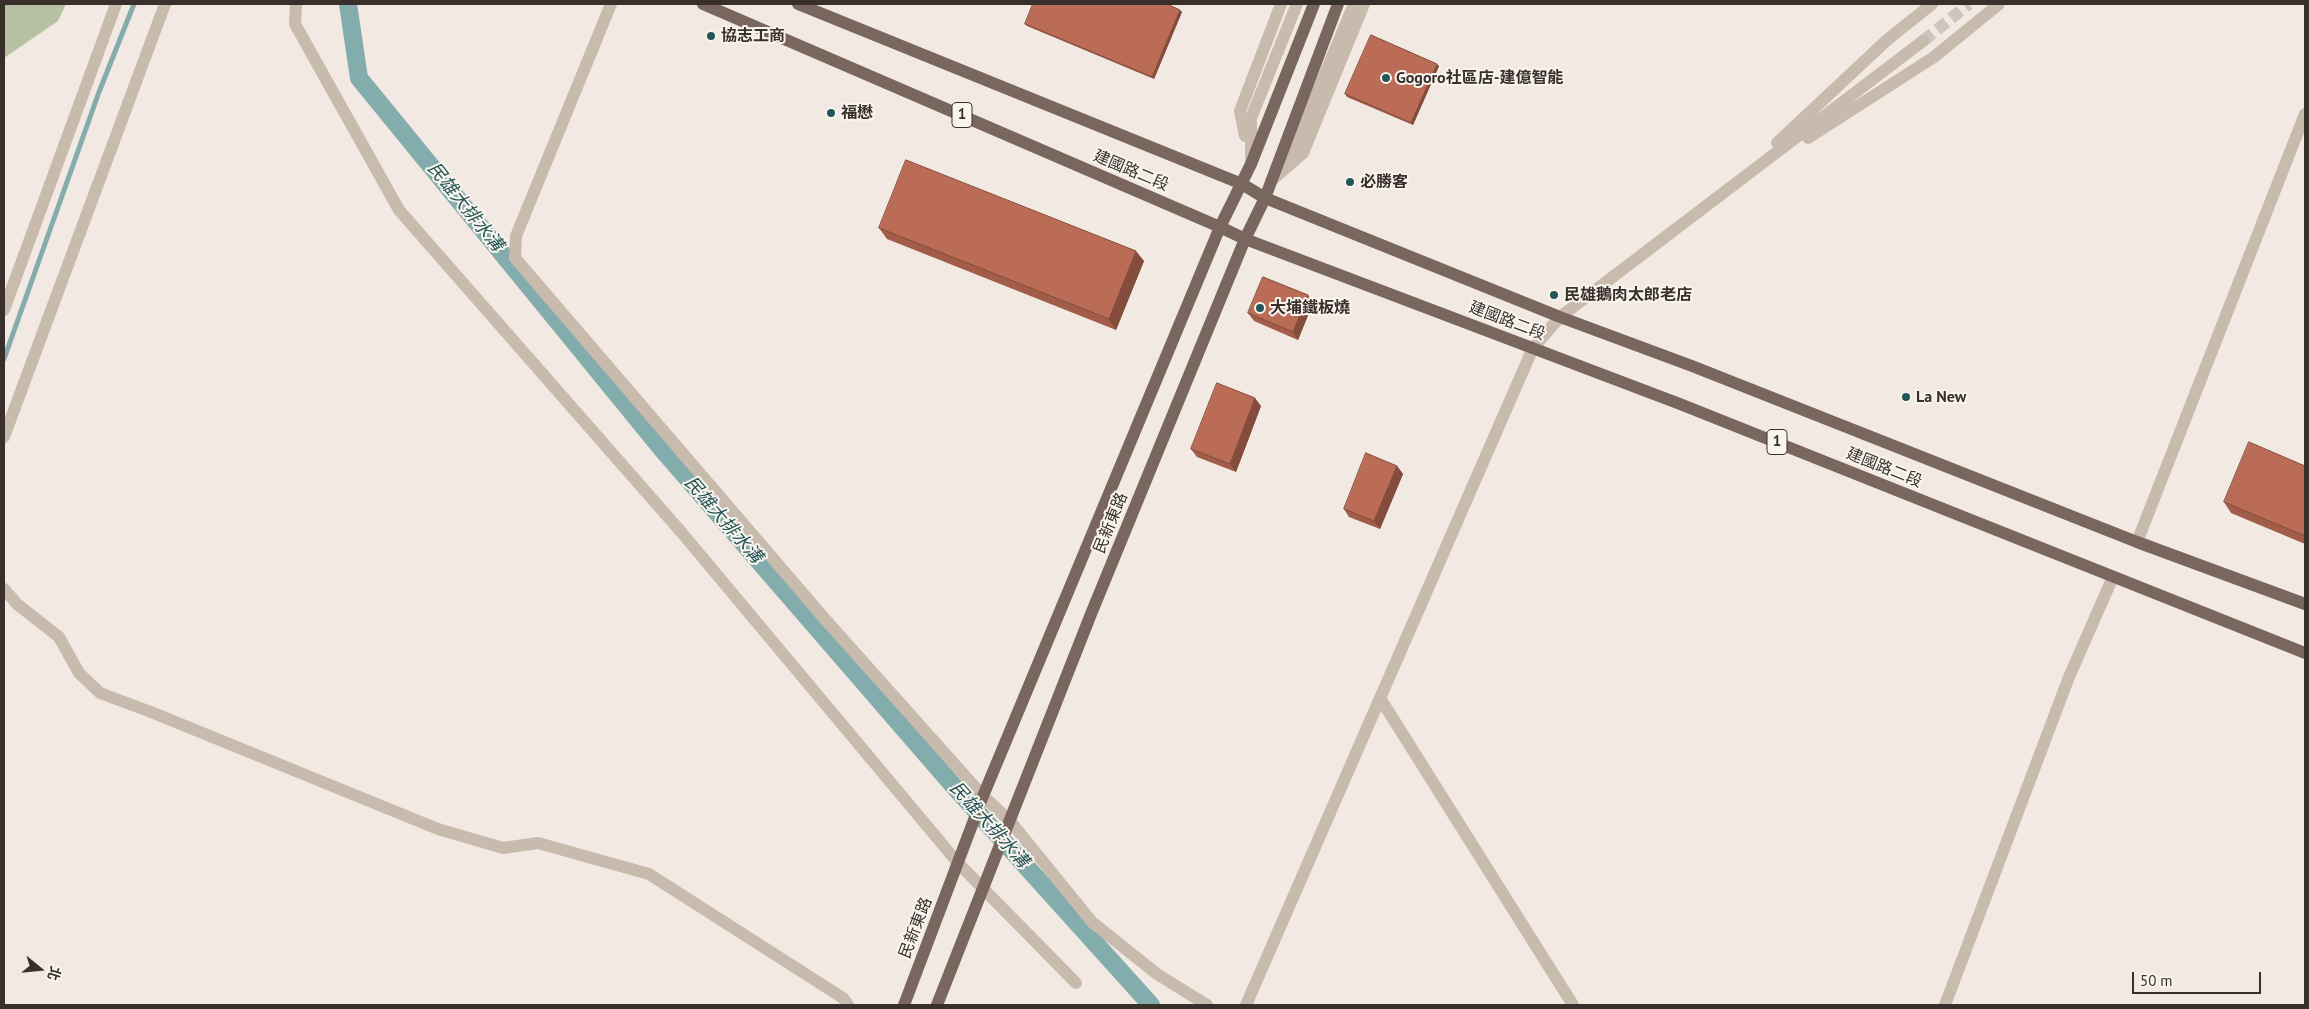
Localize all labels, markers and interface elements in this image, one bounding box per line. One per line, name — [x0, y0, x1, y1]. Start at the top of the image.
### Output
place label: 協志工商 — [721, 26, 785, 46]
marker: 協志工商 — [705, 30, 717, 42]
place label: Gogoro社區店-建億智能 — [1396, 68, 1563, 88]
marker: Gogoro社區店-建億智能 — [1380, 72, 1392, 84]
road number: 1 — [952, 102, 972, 128]
place label: 福懋 — [841, 103, 873, 123]
marker: 福懋 — [825, 107, 837, 119]
street label: 建國路二段 — [1090, 147, 1172, 195]
water label: 民雄大排水溝 — [423, 158, 507, 256]
place label: 必勝客 — [1360, 172, 1408, 192]
marker: 必勝客 — [1344, 176, 1356, 188]
place label: 民雄鵝肉太郎老店 — [1564, 285, 1692, 305]
marker: 民雄鵝肉太郎老店 — [1548, 289, 1560, 301]
place label: 大埔鐵板燒 — [1270, 298, 1350, 318]
street label: 建國路二段 — [1466, 298, 1548, 344]
marker: 大埔鐵板燒 — [1254, 302, 1266, 314]
place label: La New — [1916, 387, 1966, 407]
marker: La New — [1900, 391, 1912, 403]
road number: 1 — [1767, 430, 1787, 454]
street label: 建國路二段 — [1843, 444, 1925, 492]
water label: 民雄大排水溝 — [679, 472, 767, 568]
street label: 民新東路 — [1090, 490, 1132, 556]
water label: 民雄大排水溝 — [945, 778, 1033, 872]
street label: 民新東路 — [896, 895, 936, 961]
north arrow — [15, 944, 65, 994]
scale bar — [2134, 962, 2263, 994]
text: 北 — [44, 964, 65, 983]
text: 50 m — [2140, 971, 2173, 990]

